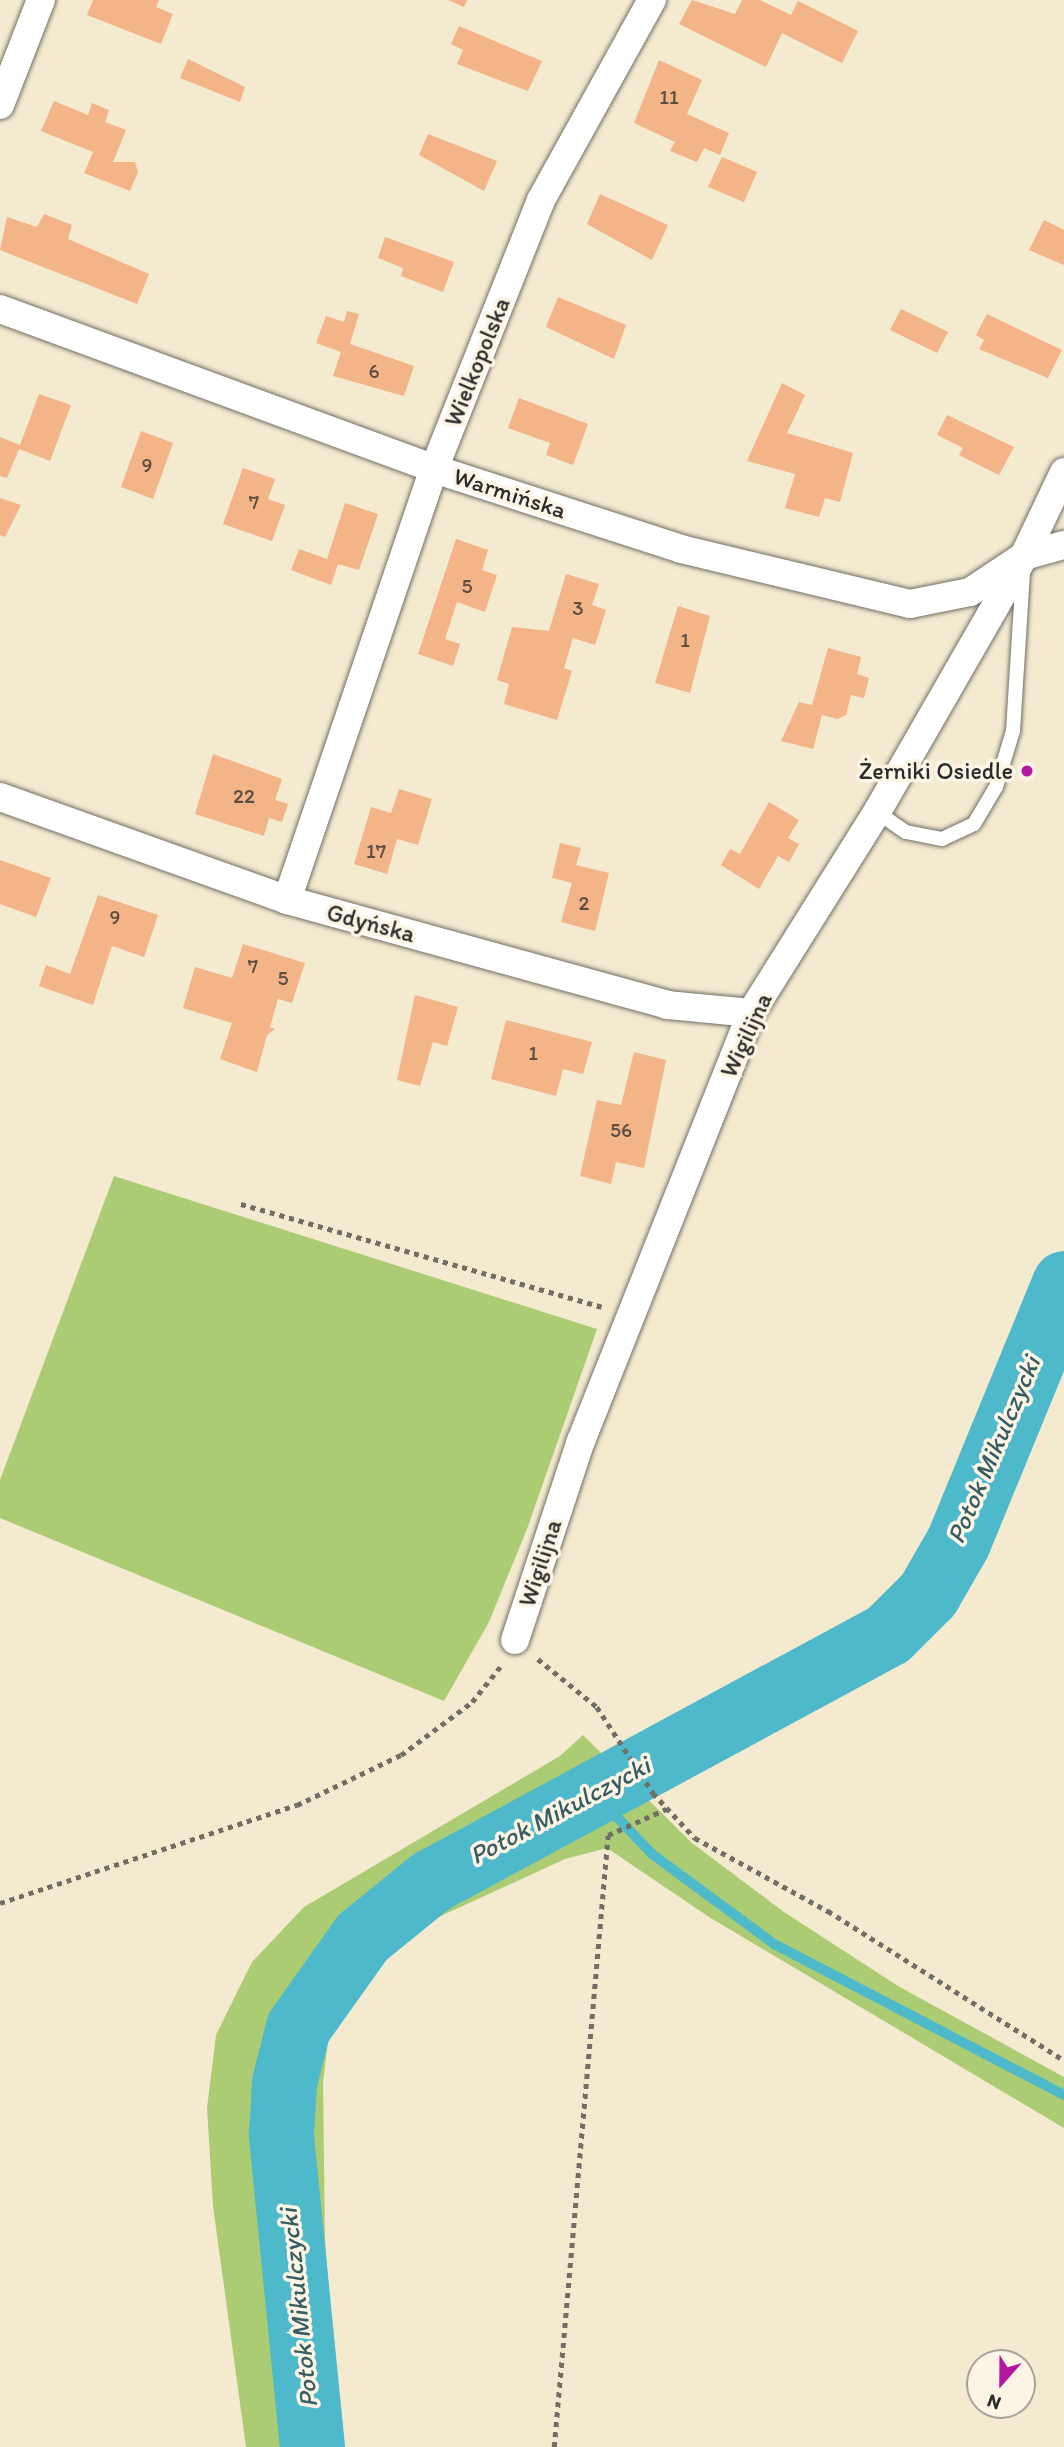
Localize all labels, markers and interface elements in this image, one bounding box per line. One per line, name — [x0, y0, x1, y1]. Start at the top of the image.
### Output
house number: 11 — [659, 84, 679, 110]
street label: Wielkopolska — [438, 294, 516, 430]
house number: 6 — [368, 358, 380, 384]
house number: 9 — [142, 452, 152, 478]
street label: Warmińska — [450, 461, 570, 525]
house number: 7 — [249, 489, 259, 515]
house number: 5 — [461, 573, 473, 599]
house number: 3 — [572, 595, 584, 621]
house number: 1 — [680, 627, 690, 653]
place label: Żerniki Osiedle — [859, 757, 1013, 785]
marker: Żerniki Osiedle — [1019, 763, 1035, 779]
house number: 22 — [233, 783, 255, 809]
house number: 17 — [366, 838, 386, 864]
house number: 2 — [578, 890, 590, 916]
street label: Gdyńska — [324, 897, 418, 949]
house number: 9 — [110, 904, 120, 930]
house number: 7 — [248, 953, 258, 979]
house number: 5 — [277, 965, 289, 991]
street label: Wigilijna — [714, 988, 778, 1082]
house number: 1 — [528, 1040, 538, 1066]
house number: 56 — [610, 1117, 632, 1143]
water label: Potok Mikulczycki — [941, 1352, 1047, 1548]
street label: Wigilijna — [512, 1516, 568, 1610]
water label: Potok Mikulczycki — [464, 1750, 656, 1872]
water label: Potok Mikulczycki — [273, 2207, 325, 2409]
north arrow — [966, 2349, 1036, 2419]
text: N — [984, 2389, 1004, 2415]

